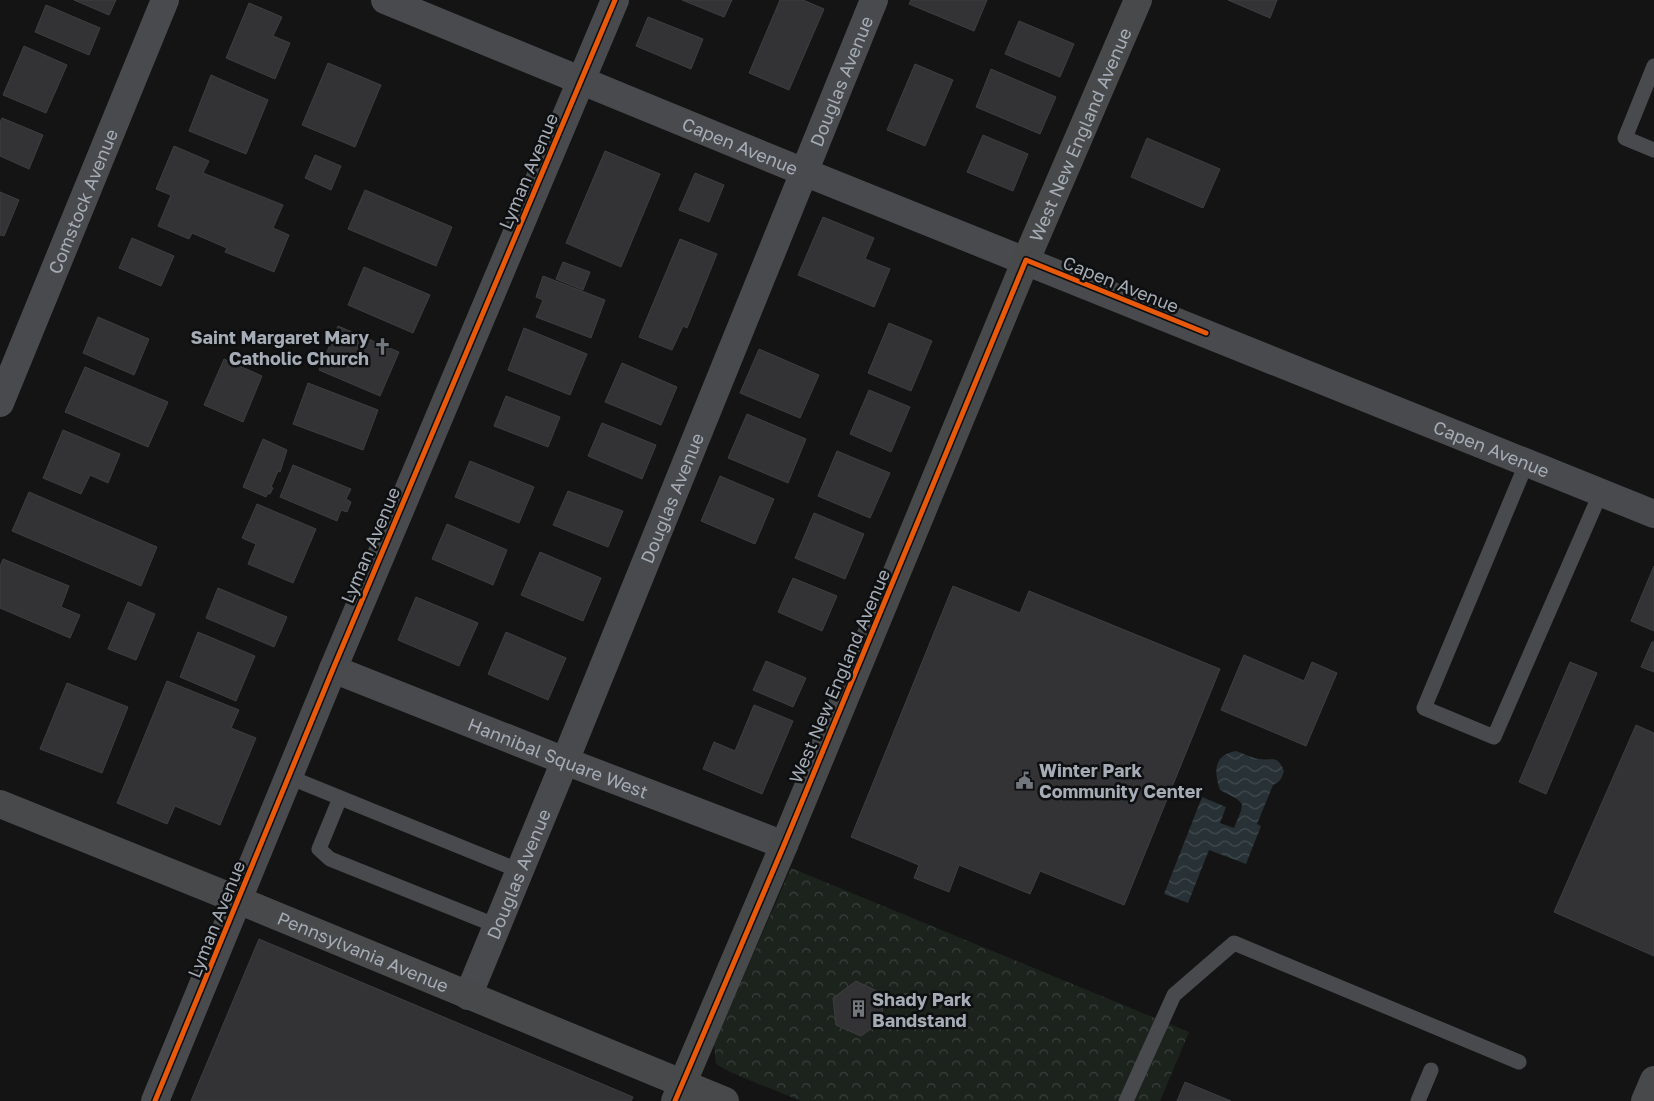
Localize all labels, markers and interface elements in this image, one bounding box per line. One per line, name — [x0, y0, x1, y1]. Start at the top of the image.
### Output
street label: Douglas Avenue — [805, 13, 877, 150]
street label: West New England Avenue — [1024, 24, 1136, 245]
street label: Lyman Avenue — [494, 110, 562, 232]
street label: Capen Avenue — [679, 112, 801, 179]
street label: Comstock Avenue — [43, 126, 122, 277]
street label: Capen Avenue — [1060, 251, 1182, 317]
place label: Saint Margaret Mary Catholic Church — [191, 326, 369, 369]
church icon: Saint Margaret Mary Catholic Church — [373, 337, 393, 357]
street label: Capen Avenue — [1430, 415, 1553, 482]
street label: Douglas Avenue — [635, 430, 708, 567]
street label: Lyman Avenue — [336, 484, 404, 606]
street label: West New England Avenue — [784, 566, 894, 786]
street label: Hannibal Square West — [465, 713, 651, 803]
place label: Winter Park Community Center — [1039, 759, 1202, 802]
public building icon: Winter Park Community Center — [1015, 770, 1035, 790]
street label: Douglas Avenue — [482, 806, 555, 942]
street label: Lyman Avenue — [183, 857, 249, 981]
street label: Pennsylvania Avenue — [274, 907, 452, 997]
place label: Shady Park Bandstand — [872, 988, 972, 1031]
building icon: Shady Park Bandstand — [848, 999, 868, 1019]

